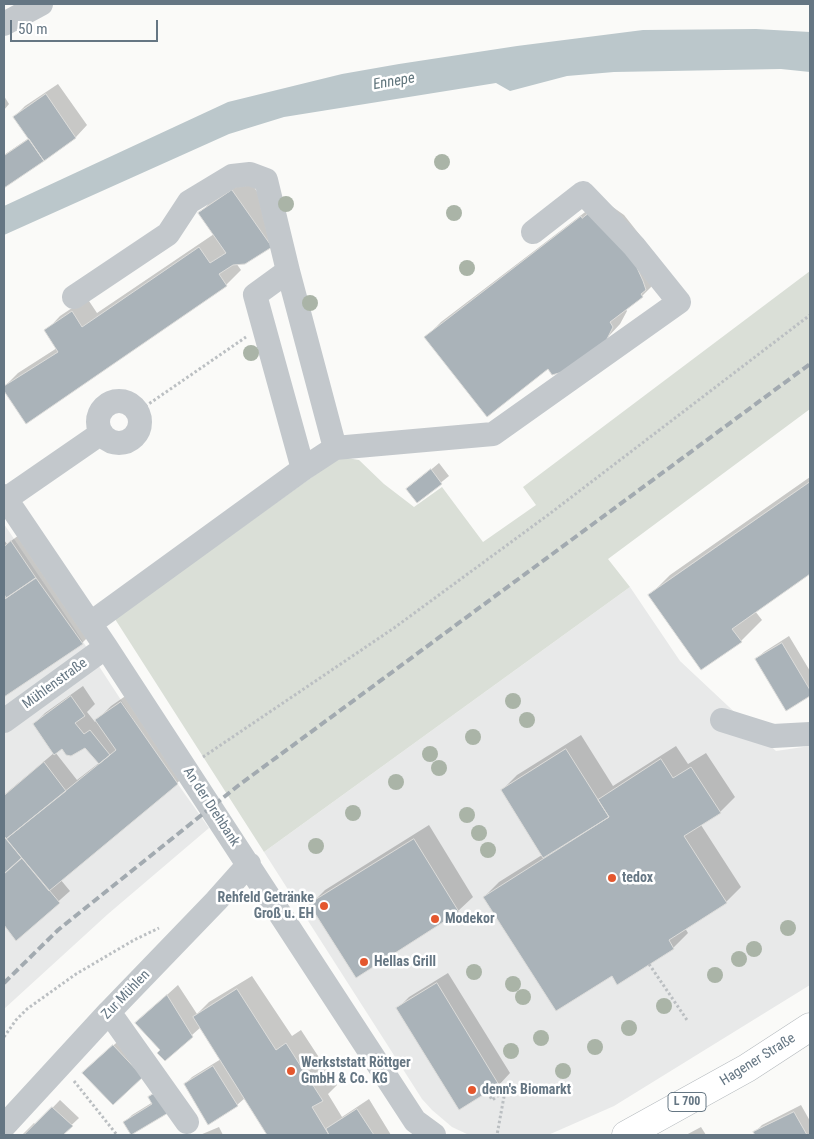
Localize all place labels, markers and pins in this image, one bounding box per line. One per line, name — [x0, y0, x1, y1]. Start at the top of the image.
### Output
place label: tedox — [622, 870, 653, 886]
marker: tedox — [606, 872, 618, 884]
place label: Rehfeld Getränke Groß u. EH — [217, 890, 314, 922]
marker: Rehfeld Getränke Groß u. EH — [318, 900, 330, 912]
place label: Modekor — [445, 911, 495, 927]
marker: Modekor — [429, 913, 441, 925]
place label: Hellas Grill — [374, 954, 436, 970]
marker: Hellas Grill — [358, 956, 370, 968]
place label: Werkststatt Röttger GmbH & Co. KG — [301, 1055, 411, 1088]
marker: Werkststatt Röttger GmbH & Co. KG — [285, 1065, 297, 1077]
place label: denn's Biomarkt — [482, 1082, 571, 1098]
marker: denn's Biomarkt — [466, 1084, 478, 1096]

